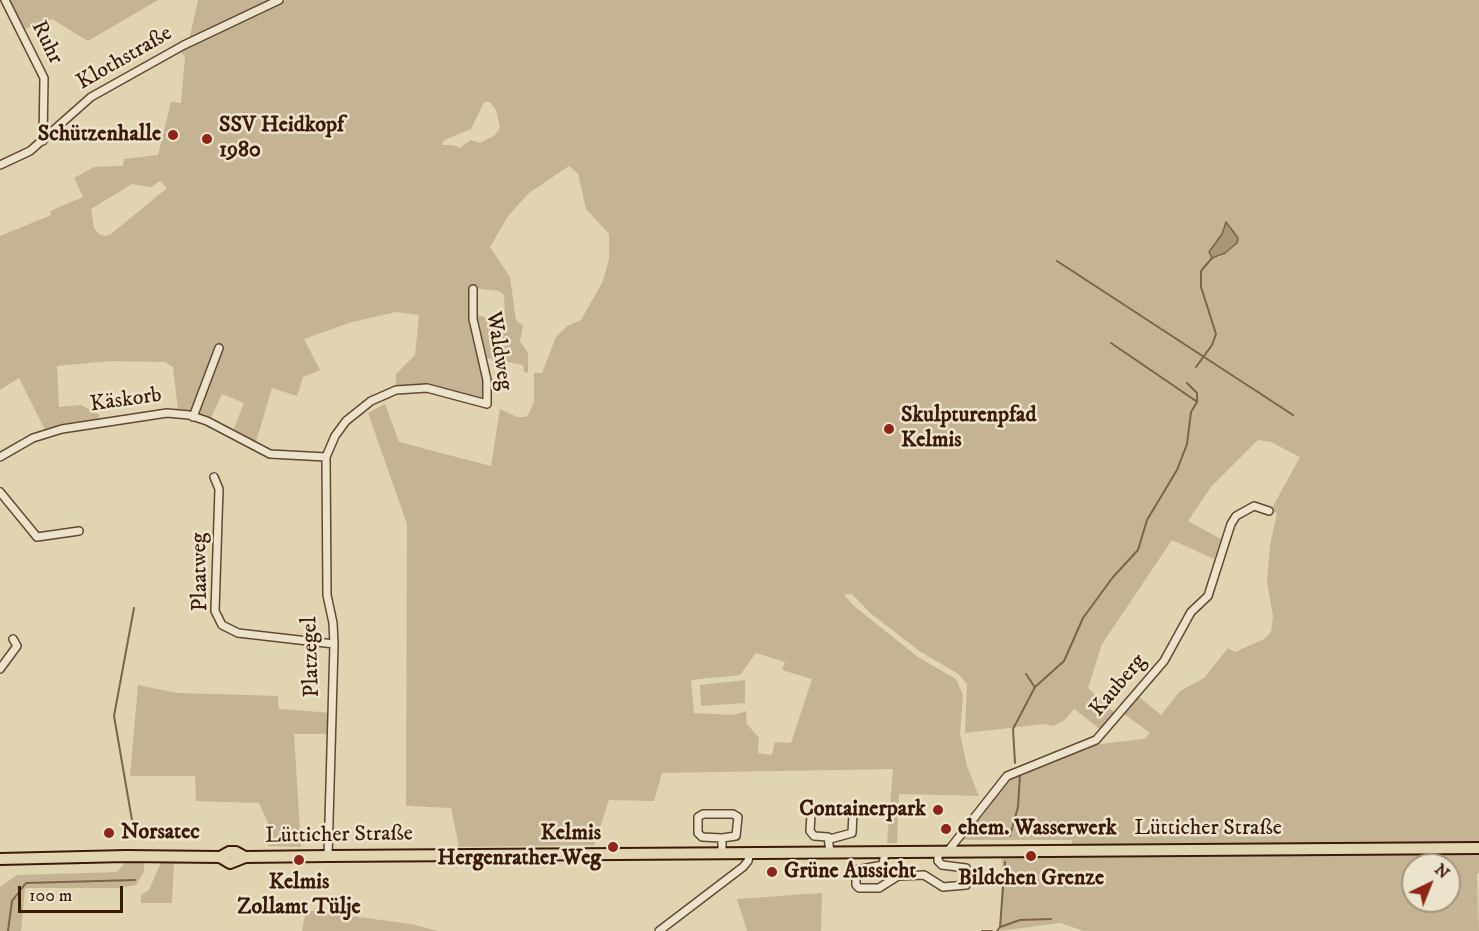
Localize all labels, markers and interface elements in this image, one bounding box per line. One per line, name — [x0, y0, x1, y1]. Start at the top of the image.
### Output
street label: Ruhr — [24, 17, 68, 69]
street label: Klothstraße — [73, 21, 177, 97]
place label: SSV Heidkopf 1980 — [219, 113, 344, 164]
place label: Schützenhalle — [38, 122, 161, 148]
marker: Schützenhalle — [166, 128, 180, 142]
marker: SSV Heidkopf 1980 — [200, 132, 214, 146]
street label: Waldweg — [479, 310, 517, 392]
street label: Käskorb — [89, 383, 163, 419]
place label: Skulpturenpfad Kelmis — [901, 403, 1036, 454]
marker: Skulpturenpfad Kelmis — [882, 422, 896, 436]
street label: Plaatweg — [187, 532, 215, 612]
street label: Platzegel — [297, 616, 327, 698]
street label: Kauberg — [1085, 649, 1153, 723]
place label: Containerpark — [799, 797, 926, 823]
marker: Containerpark — [931, 803, 945, 817]
place label: ehem. Wasserwerk — [958, 816, 1117, 842]
street label: Lütticher Straße — [1134, 816, 1282, 842]
place label: Norsatec — [121, 820, 200, 846]
place label: Kelmis Hergenrather Weg — [437, 821, 601, 872]
street label: Lütticher Straße — [265, 822, 413, 850]
marker: ehem. Wasserwerk — [939, 822, 953, 836]
marker: Norsatec — [102, 826, 116, 840]
marker: Kelmis Hergenrather Weg — [606, 840, 620, 854]
marker: Bildchen Grenze — [1024, 849, 1038, 863]
marker: Kelmis Zollamt Tülje — [292, 853, 306, 867]
north arrow — [1401, 853, 1461, 913]
place label: Grüne Aussicht — [784, 859, 916, 885]
text: N — [1430, 859, 1454, 883]
marker: Grüne Aussicht — [765, 865, 779, 879]
place label: Bildchen Grenze — [958, 866, 1104, 892]
place label: Kelmis Zollamt Tülje — [237, 870, 361, 921]
scale bar — [21, 874, 126, 912]
text: 100 m — [29, 885, 72, 907]

